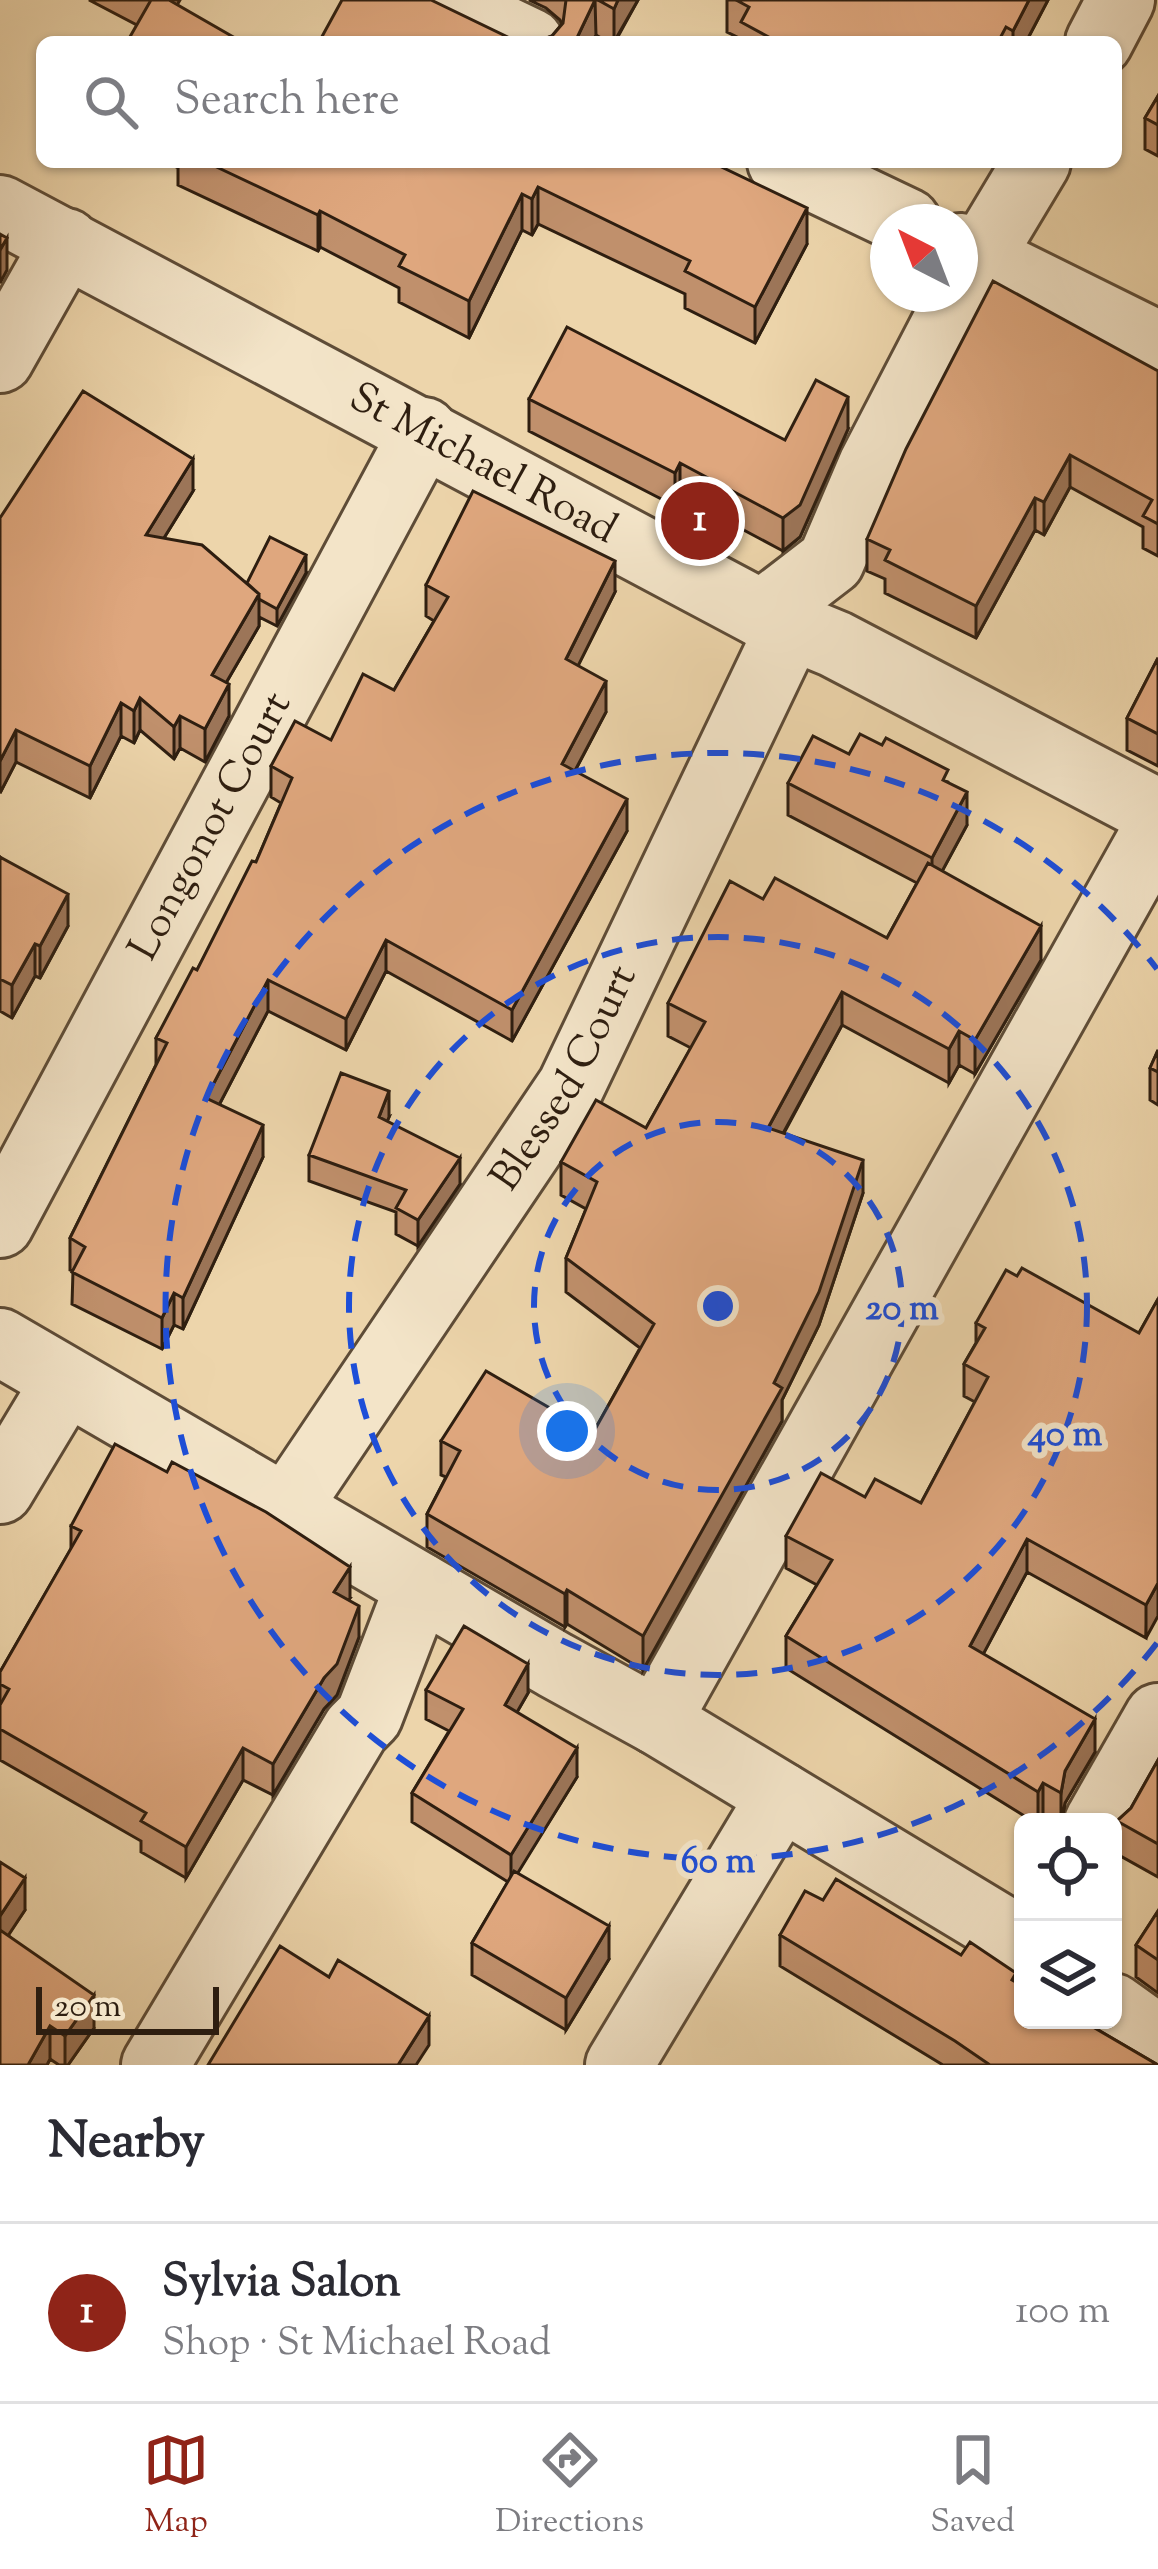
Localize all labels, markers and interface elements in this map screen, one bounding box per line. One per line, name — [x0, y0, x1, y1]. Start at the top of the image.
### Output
search box — [36, 36, 1122, 168]
icon: search — [78, 69, 144, 135]
text: Search here — [174, 70, 400, 135]
north arrow — [870, 204, 978, 312]
street label: St Michael Road — [338, 369, 627, 561]
pin: 1 — [661, 476, 739, 566]
street label: Longonot Court — [116, 682, 309, 972]
street label: Blessed Court — [478, 956, 654, 1205]
text: 20 m — [865, 1284, 939, 1336]
centre of rings — [697, 1285, 739, 1327]
your location — [537, 1401, 597, 1461]
text: 40 m — [1027, 1410, 1102, 1462]
map controls — [1014, 1813, 1122, 2029]
button: locate — [1014, 1813, 1122, 1921]
text: 60 m — [681, 1837, 755, 1889]
button: layers — [1014, 1921, 1122, 2029]
scale bar — [36, 1981, 219, 2034]
text: 20 m — [54, 1984, 121, 2032]
text: Nearby — [48, 2107, 205, 2180]
text: Sylvia Salon — [162, 2252, 401, 2317]
text: 1 — [80, 2285, 94, 2341]
text: 100 m — [1015, 2285, 1110, 2341]
text: Shop · St Michael Road — [162, 2317, 551, 2373]
tab: Map — [143, 2427, 209, 2547]
tab: Directions — [495, 2427, 644, 2547]
tab: Saved — [930, 2427, 1015, 2547]

